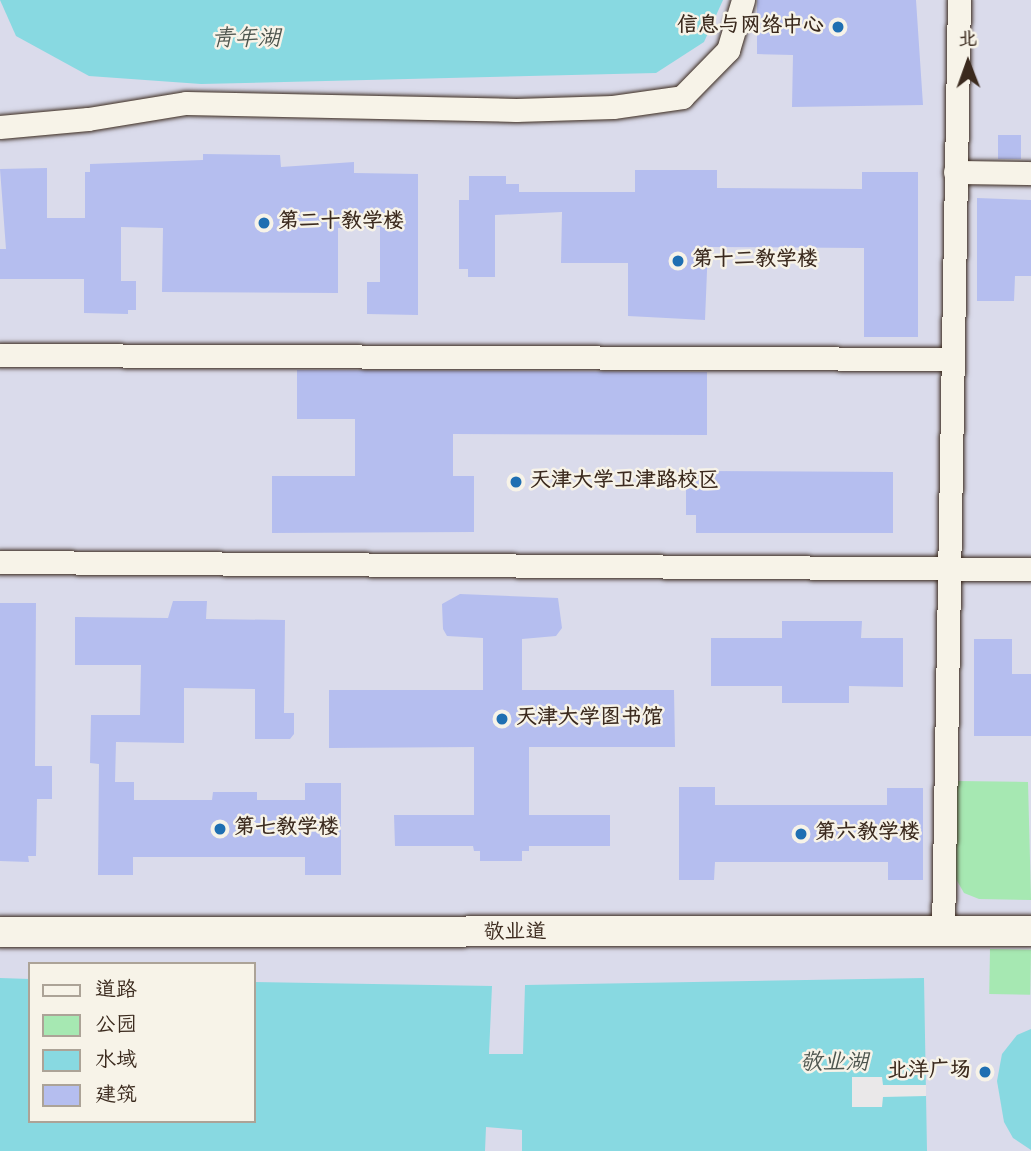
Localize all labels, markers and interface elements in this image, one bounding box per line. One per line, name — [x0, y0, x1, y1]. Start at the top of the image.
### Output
place label: 信息与网络中心 — [677, 14, 824, 40]
marker: 信息与网络中心 — [830, 19, 846, 35]
water label: 青年湖 — [212, 27, 280, 55]
north arrow — [933, 28, 1003, 98]
text: 北 — [958, 28, 977, 55]
place label: 第二十教学楼 — [278, 210, 404, 236]
marker: 第二十教学楼 — [256, 215, 272, 231]
place label: 第十二教学楼 — [692, 248, 818, 274]
marker: 第十二教学楼 — [670, 253, 686, 269]
place label: 天津大学卫津路校区 — [530, 469, 719, 495]
marker: 天津大学卫津路校区 — [508, 474, 524, 490]
place label: 天津大学图书馆 — [516, 706, 663, 732]
marker: 天津大学图书馆 — [494, 711, 510, 727]
place label: 第七教学楼 — [234, 816, 339, 842]
marker: 第七教学楼 — [212, 821, 228, 837]
place label: 第六教学楼 — [815, 821, 920, 847]
marker: 第六教学楼 — [793, 826, 809, 842]
street label: 敬业道 — [484, 921, 546, 947]
legend — [28, 962, 256, 1123]
text: 道路 — [95, 977, 137, 1007]
text: 公园 — [95, 1012, 137, 1042]
text: 水域 — [95, 1047, 137, 1077]
water label: 敬业湖 — [800, 1051, 868, 1079]
place label: 北洋广场 — [887, 1059, 971, 1085]
marker: 北洋广场 — [977, 1064, 993, 1080]
text: 建筑 — [95, 1082, 137, 1112]

